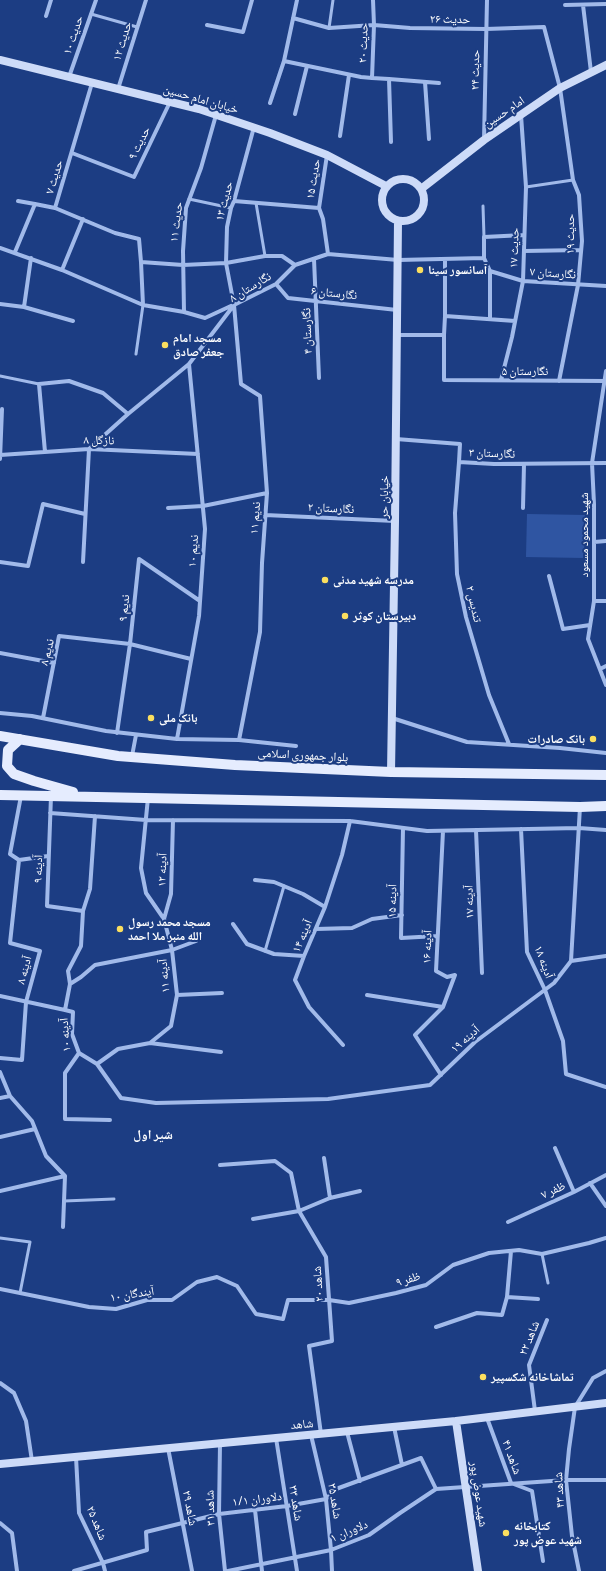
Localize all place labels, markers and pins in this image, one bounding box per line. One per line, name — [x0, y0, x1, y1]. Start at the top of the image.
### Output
place label: آسانسور سینا — [428, 263, 487, 277]
marker: آسانسور سینا — [415, 265, 425, 275]
place label: مسجد امام جعفر صادق — [173, 331, 224, 359]
marker: مسجد امام جعفر صادق — [160, 340, 170, 350]
place label: مدرسه شهید مدنی — [333, 573, 414, 587]
marker: مدرسه شهید مدنی — [320, 575, 330, 585]
place label: دبیرستان کوثر — [353, 609, 416, 623]
marker: دبیرستان کوثر — [340, 611, 350, 621]
place label: بانک ملی — [159, 711, 197, 725]
marker: بانک ملی — [146, 713, 156, 723]
place label: بانک صادرات — [528, 732, 585, 746]
marker: بانک صادرات — [588, 734, 598, 744]
place label: مسجد محمد رسول الله منبر ملا احمد — [128, 915, 211, 943]
marker: مسجد محمد رسول الله منبر ملا احمد — [115, 924, 125, 934]
place label: تماشاخانه شکسپیر — [491, 1370, 574, 1384]
marker: تماشاخانه شکسپیر — [478, 1372, 488, 1382]
place label: کتابخانه شهید عوض پور — [514, 1519, 582, 1547]
marker: کتابخانه شهید عوض پور — [501, 1528, 511, 1538]

